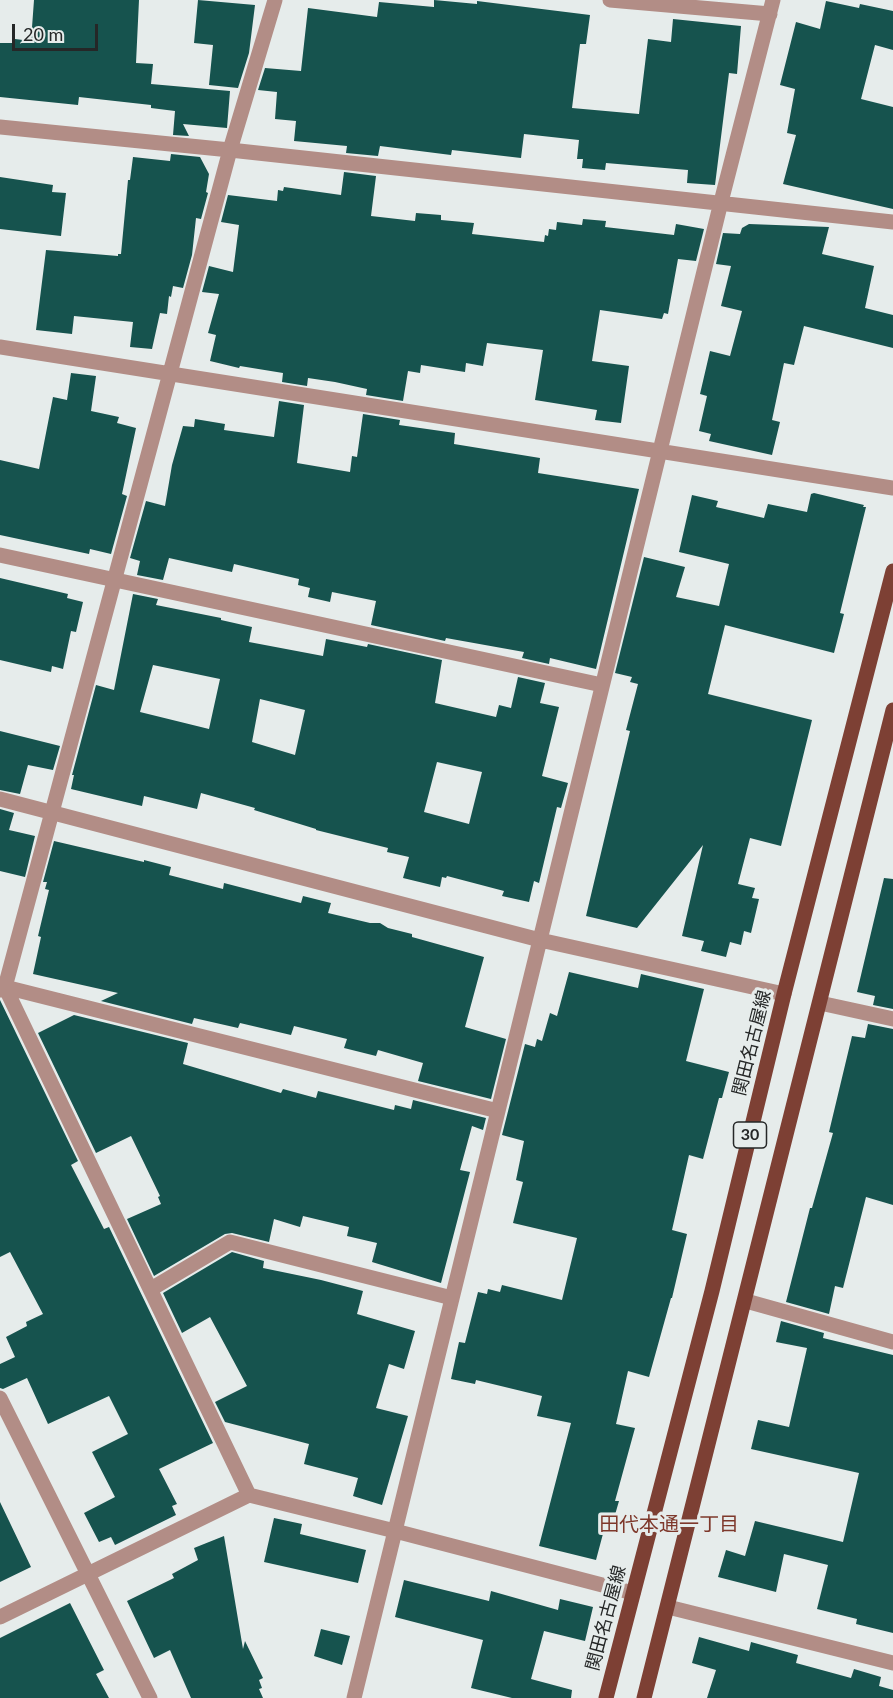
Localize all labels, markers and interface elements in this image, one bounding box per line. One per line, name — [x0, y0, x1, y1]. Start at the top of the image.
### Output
scale bar — [15, 12, 100, 50]
text: 20 m — [23, 23, 63, 45]
street label: 関田名古屋線 — [728, 988, 776, 1098]
road number: 30 — [734, 1122, 766, 1148]
district label: 田代本通一丁目 — [599, 1513, 739, 1537]
street label: 関田名古屋線 — [582, 1563, 630, 1673]

